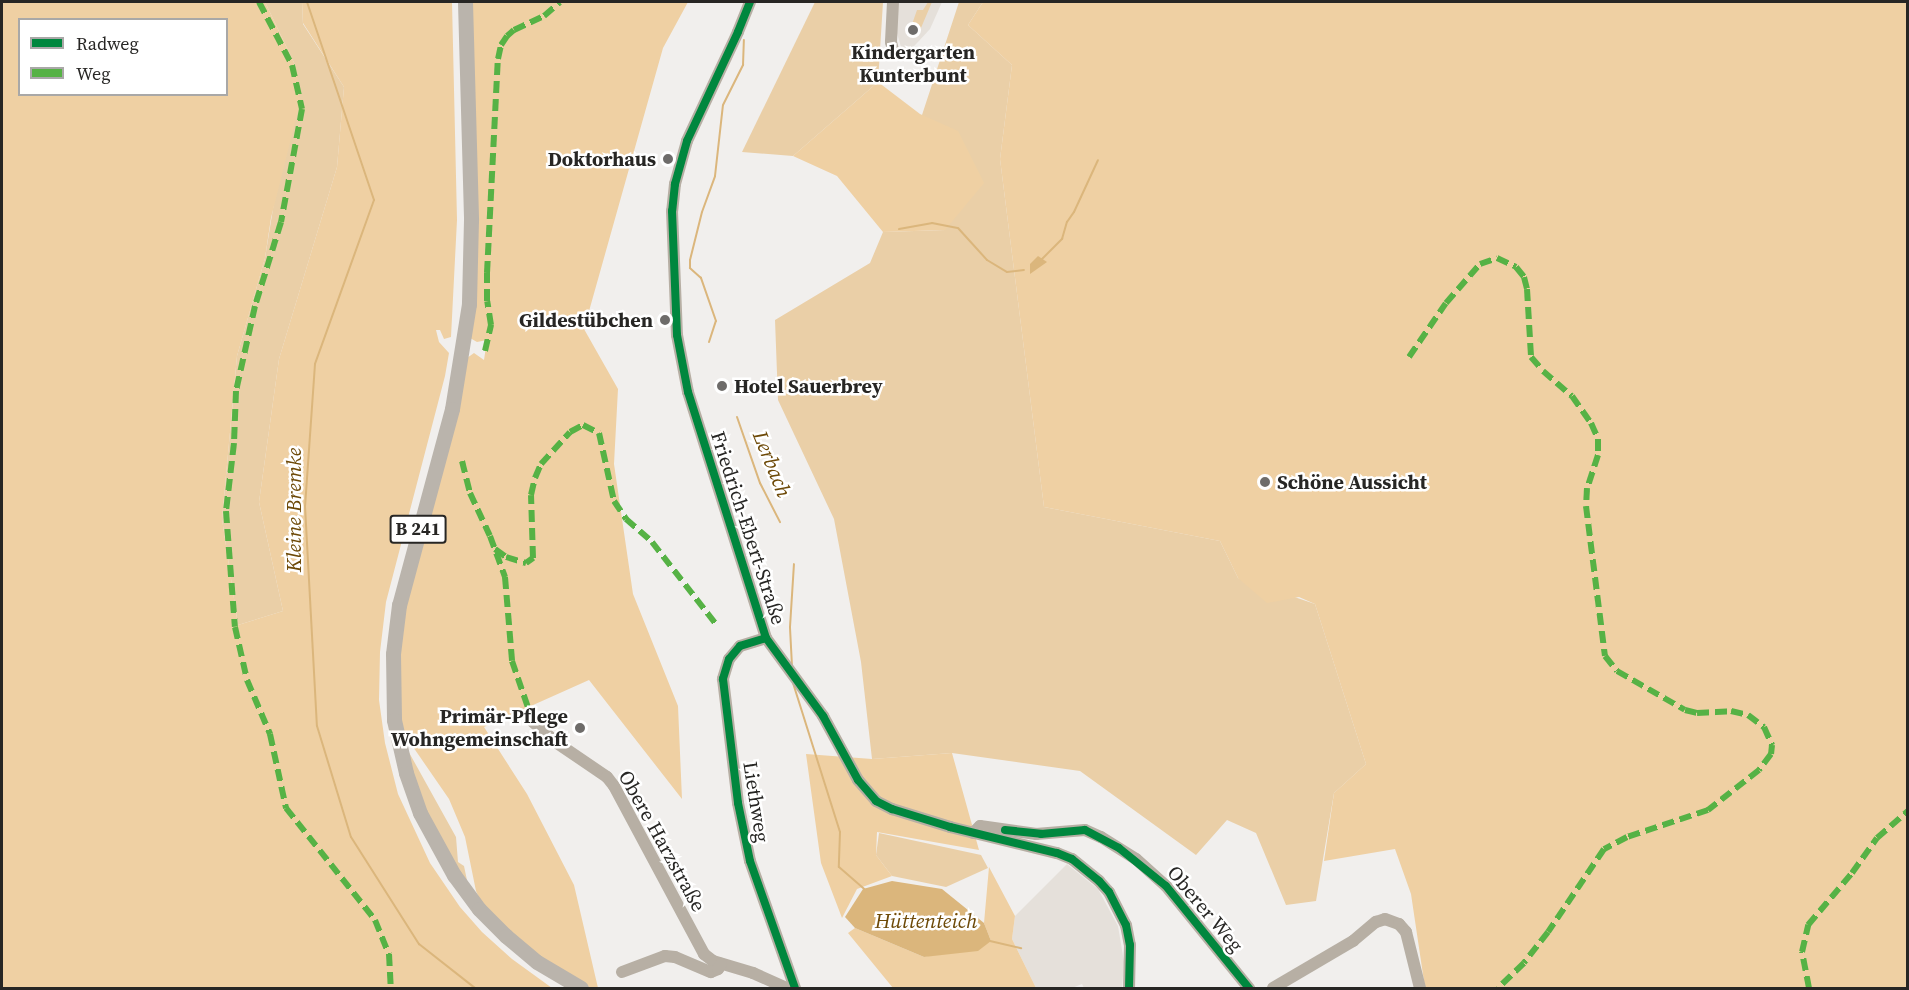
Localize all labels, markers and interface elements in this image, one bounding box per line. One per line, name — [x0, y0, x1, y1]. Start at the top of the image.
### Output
legend — [18, 18, 228, 96]
marker: Kindergarten Kunterbunt — [906, 23, 920, 37]
text: Radweg — [76, 31, 139, 56]
place label: Kindergarten Kunterbunt — [851, 40, 975, 87]
text: Weg — [76, 61, 111, 86]
place label: Doktorhaus — [548, 147, 656, 171]
marker: Doktorhaus — [661, 152, 675, 166]
place label: Gildestübchen — [519, 308, 653, 332]
marker: Gildestübchen — [658, 313, 672, 327]
place label: Hotel Sauerbrey — [734, 374, 883, 398]
marker: Hotel Sauerbrey — [715, 379, 729, 393]
water label: Lerbach — [747, 427, 797, 501]
street label: Friedrich-Ebert-Straße — [705, 428, 791, 628]
water label: Kleine Bremke — [281, 448, 307, 572]
place label: Schöne Aussicht — [1277, 470, 1427, 494]
marker: Schöne Aussicht — [1258, 475, 1272, 489]
road number: B 241 — [390, 514, 446, 544]
place label: Primär-Pflege Wohngemeinschaft — [391, 704, 568, 751]
marker: Primär-Pflege Wohngemeinschaft — [573, 721, 587, 735]
street label: Liethweg — [738, 760, 774, 844]
street label: Obere Harzstraße — [613, 766, 711, 916]
street label: Oberer Weg — [1162, 861, 1248, 957]
water label: Hüttenteich — [875, 908, 977, 934]

